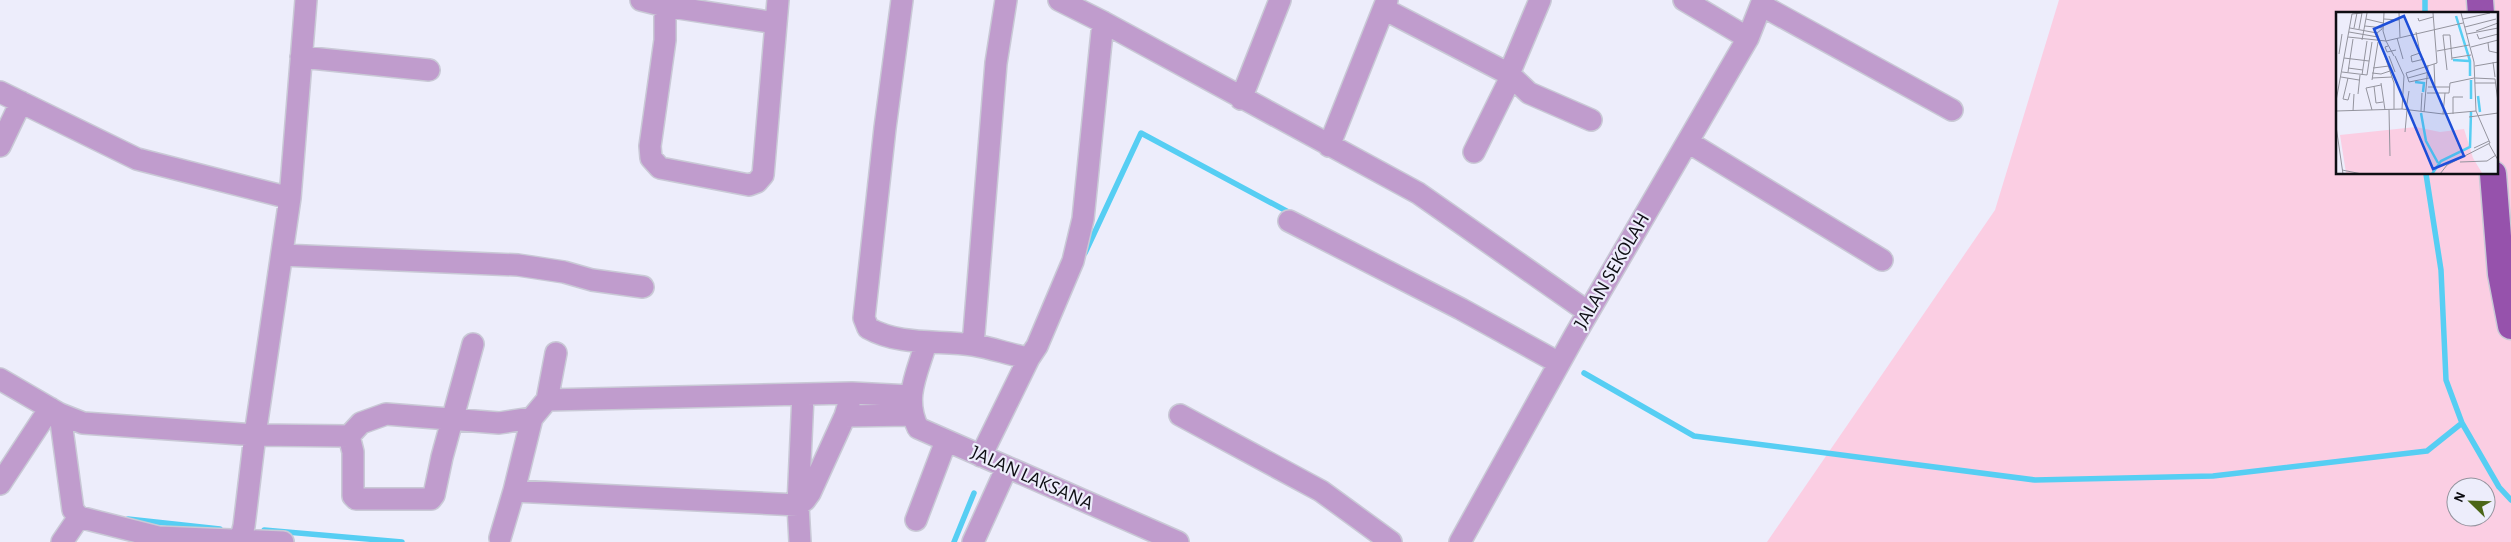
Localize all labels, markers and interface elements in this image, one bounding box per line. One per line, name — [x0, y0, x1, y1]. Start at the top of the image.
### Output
inset map — [2336, 12, 2498, 175]
street label: JALAN SEKOLAH — [1571, 210, 1653, 332]
street label: JALAN LAKSANA — [968, 442, 1097, 514]
north arrow — [2446, 477, 2496, 527]
text: N — [2452, 490, 2468, 505]

